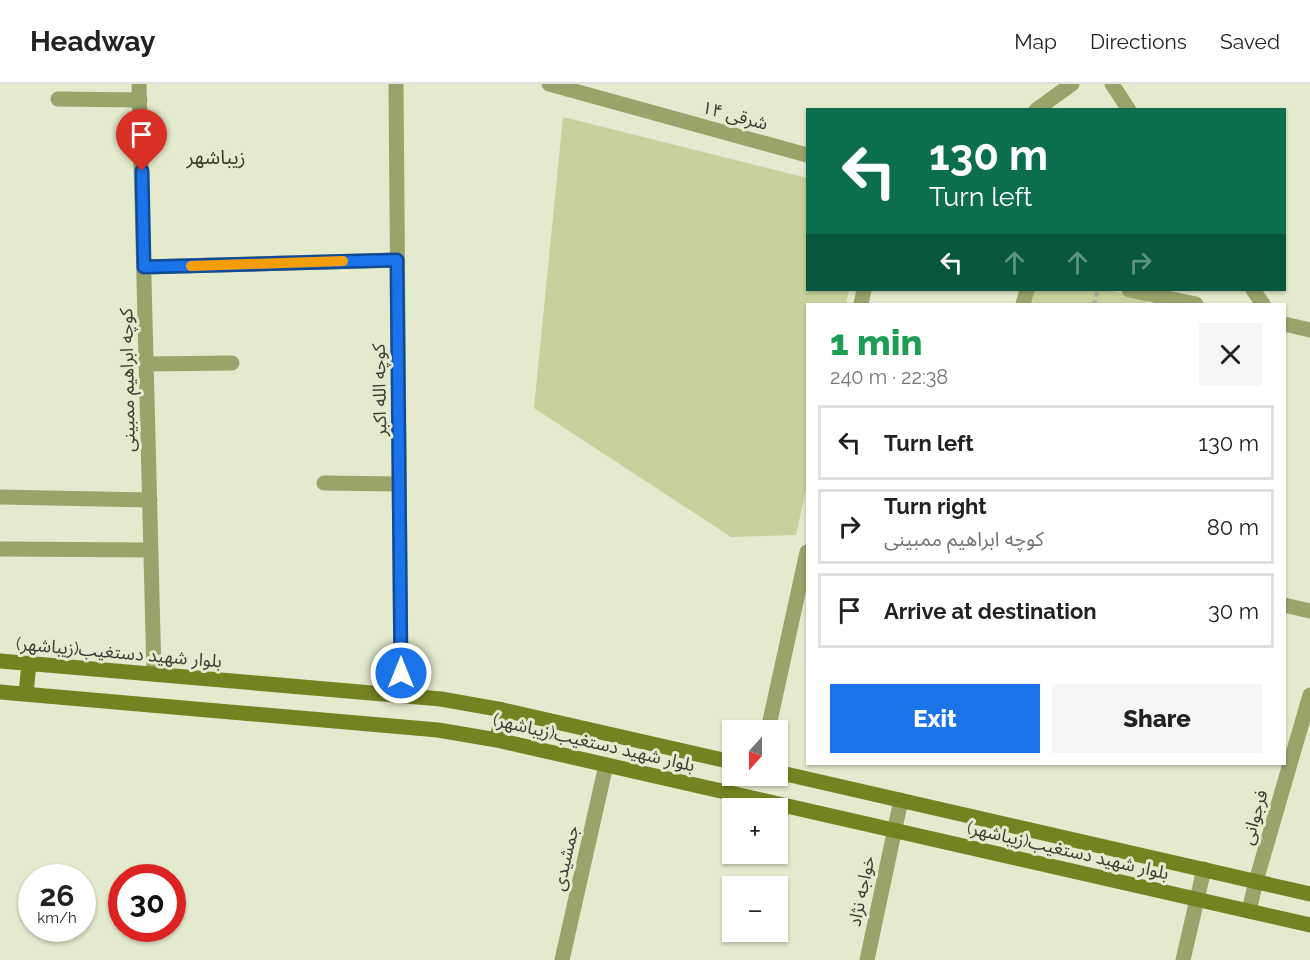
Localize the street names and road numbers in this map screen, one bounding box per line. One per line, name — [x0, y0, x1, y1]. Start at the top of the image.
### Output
street label: ۱۴ شرقی — [700, 96, 770, 135]
street label: کوچه ابراهیم ممبینی — [115, 307, 142, 452]
street label: کوچه الله اکبر — [368, 343, 391, 437]
street label: بلوار شهید دستغیب(زیباشهر) — [15, 633, 223, 672]
street label: بلوار شهید دستغیب(زیباشهر) — [491, 709, 697, 776]
street label: فرجوانی — [1236, 787, 1273, 847]
street label: بلوار شهید دستغیب(زیباشهر) — [965, 817, 1171, 884]
street label: جمشیدی — [547, 823, 584, 893]
street label: خواجه نژاد — [843, 854, 880, 928]

